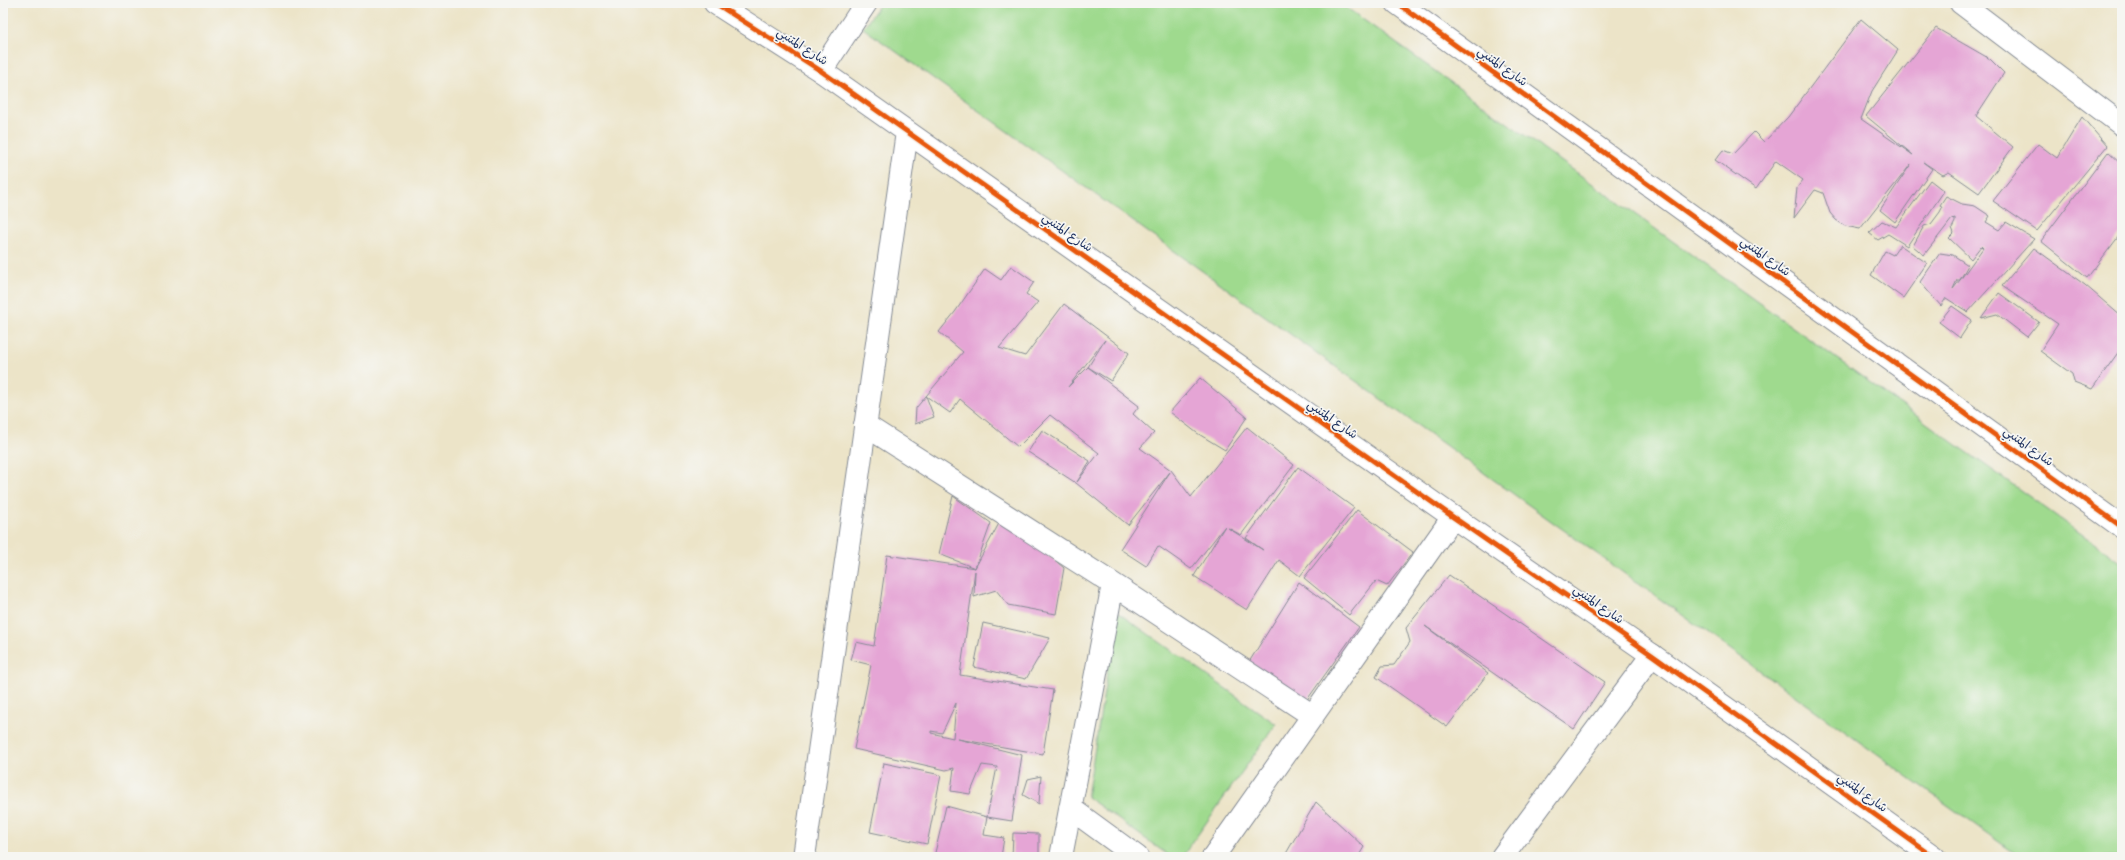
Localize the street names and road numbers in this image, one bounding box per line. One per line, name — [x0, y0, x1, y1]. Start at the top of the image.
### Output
street label: شارع المتنبي — [772, 25, 831, 71]
street label: شارع المتنبي — [1473, 44, 1530, 92]
street label: شارع المتنبي — [1038, 210, 1095, 258]
street label: شارع المتنبي — [1736, 234, 1793, 282]
street label: شارع المتنبي — [1303, 397, 1360, 445]
street label: شارع المتنبي — [1999, 424, 2056, 472]
street label: شارع المتنبي — [1569, 582, 1626, 630]
street label: شارع المتنبي — [1833, 770, 1890, 818]

